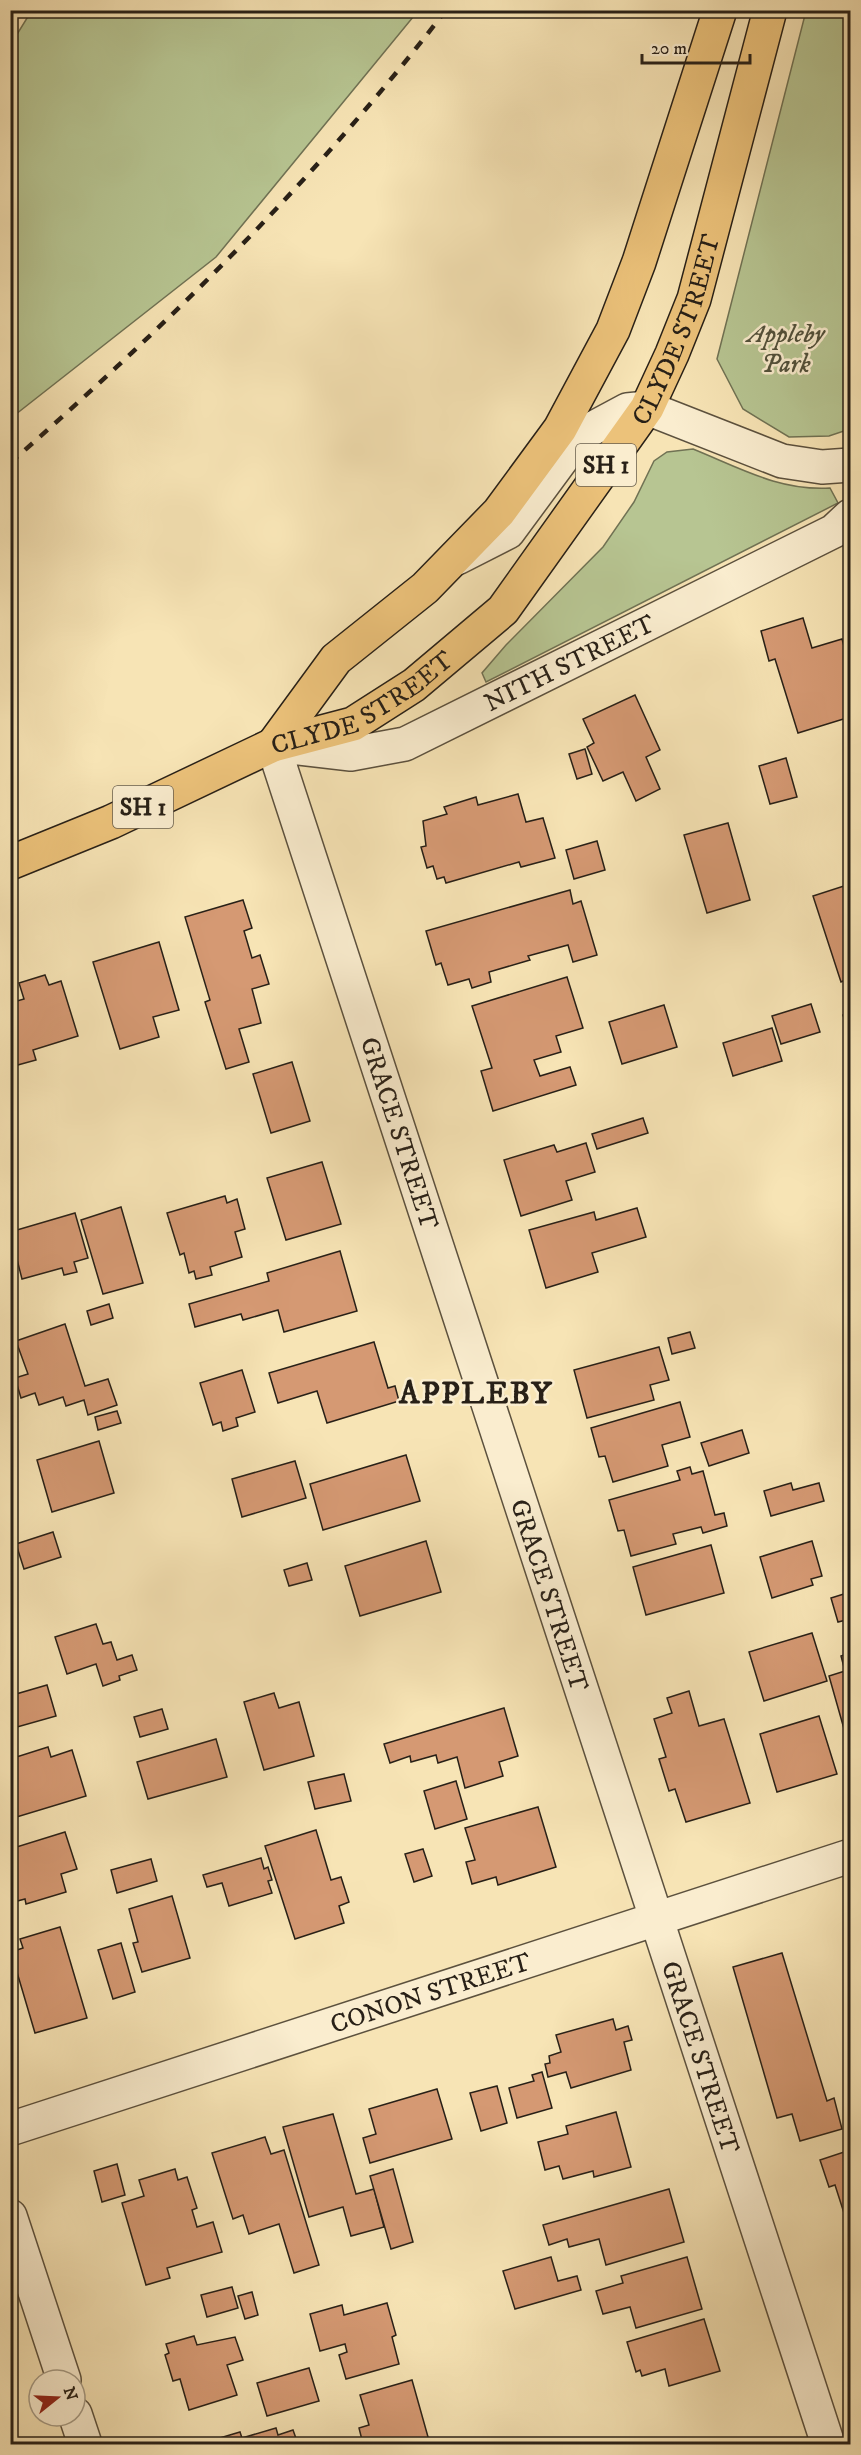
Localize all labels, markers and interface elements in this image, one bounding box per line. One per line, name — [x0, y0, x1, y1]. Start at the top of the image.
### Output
scale bar — [642, 27, 750, 65]
text: 20 m — [651, 38, 687, 60]
street label: CLYDE STREET — [625, 231, 728, 432]
park label: Appleby Park — [744, 318, 826, 381]
road number: SH 1 — [576, 444, 636, 486]
street label: NITH STREET — [479, 608, 661, 720]
street label: CLYDE STREET — [268, 644, 461, 763]
road number: SH 1 — [113, 786, 173, 828]
street label: GRACE STREET — [352, 1033, 445, 1234]
district label: APPLEBY — [398, 1374, 553, 1414]
street label: GRACE STREET — [502, 1495, 595, 1696]
street label: CONON STREET — [326, 1946, 535, 2042]
street label: GRACE STREET — [653, 1957, 746, 2158]
north arrow — [27, 2368, 87, 2428]
text: N — [59, 2384, 82, 2403]

